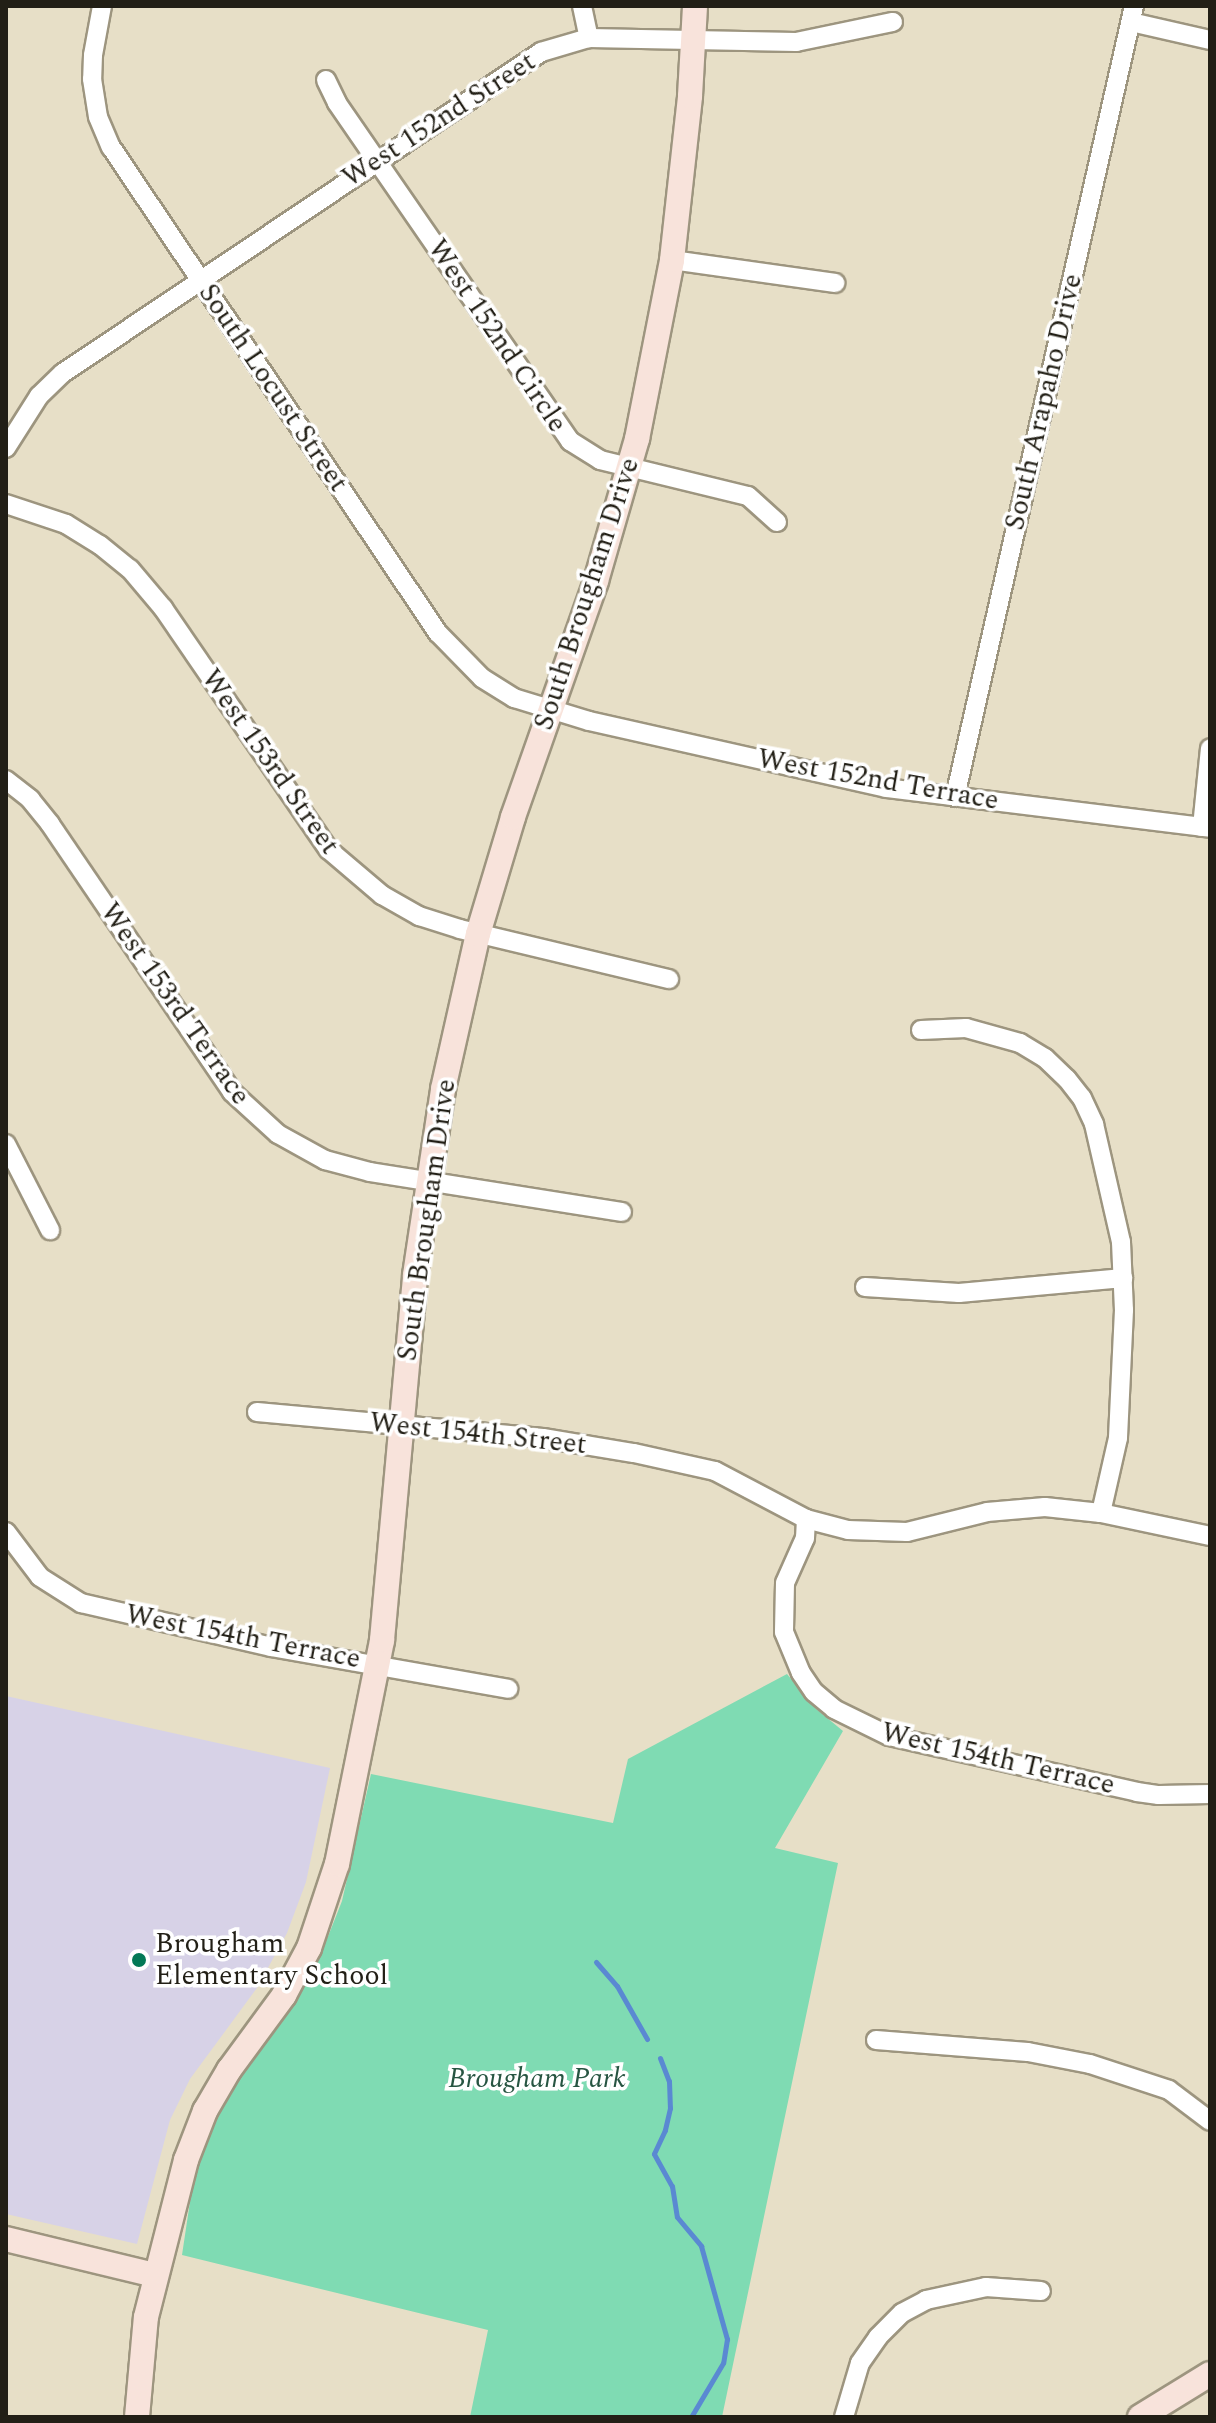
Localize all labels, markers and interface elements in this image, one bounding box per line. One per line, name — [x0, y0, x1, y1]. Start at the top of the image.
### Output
street label: West 152nd Street — [336, 45, 542, 195]
street label: West 152nd Circle — [420, 233, 574, 439]
street label: South Arapaho Drive — [998, 271, 1090, 533]
street label: South Locust Street — [191, 278, 355, 498]
street label: South Brougham Drive — [527, 454, 647, 734]
street label: West 153rd Street — [194, 663, 346, 861]
street label: West 152nd Terrace — [755, 742, 1001, 818]
street label: West 153rd Terrace — [93, 896, 257, 1112]
street label: South Brougham Drive — [391, 1077, 463, 1363]
street label: West 154th Street — [368, 1406, 588, 1462]
street label: West 154th Terrace — [123, 1598, 363, 1676]
street label: West 154th Terrace — [878, 1716, 1118, 1802]
place label: Brougham Elementary School — [155, 1927, 388, 1993]
marker: Brougham Elementary School — [130, 1951, 148, 1969]
park label: Brougham Park — [448, 2062, 626, 2096]

